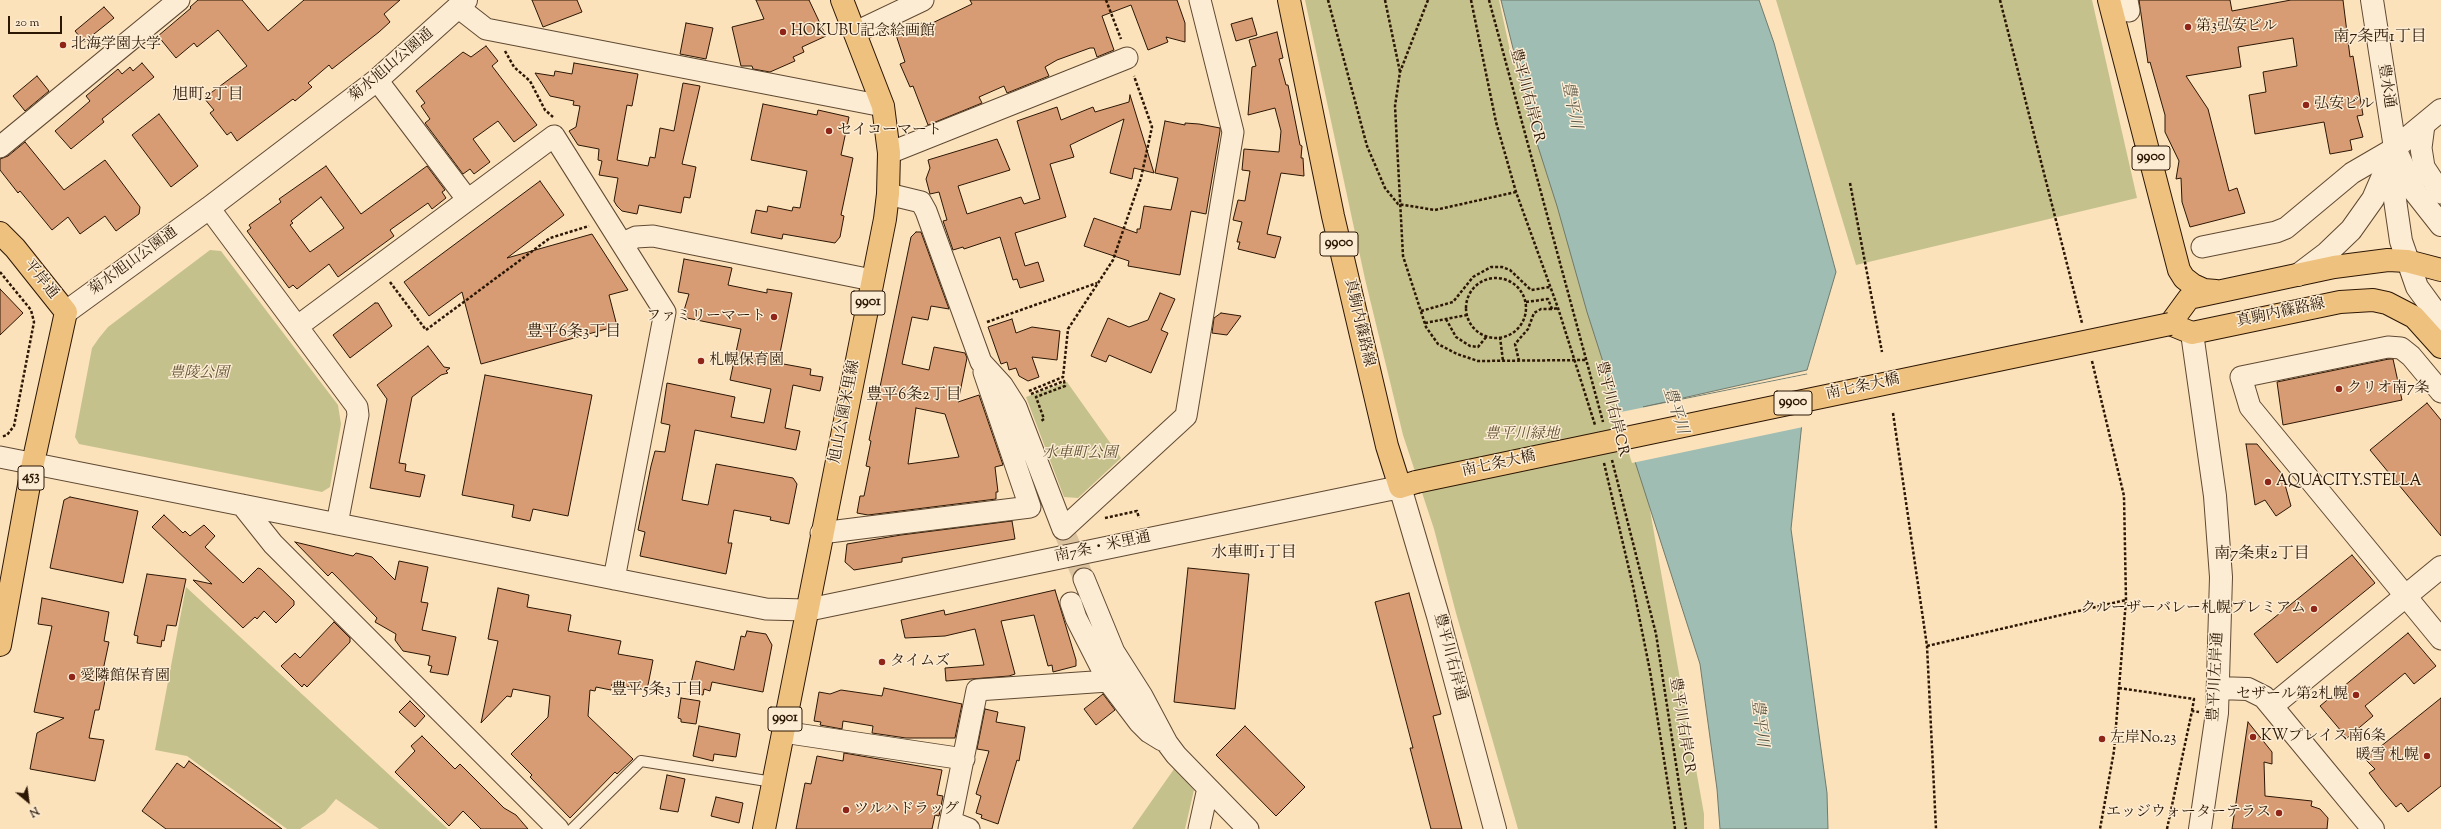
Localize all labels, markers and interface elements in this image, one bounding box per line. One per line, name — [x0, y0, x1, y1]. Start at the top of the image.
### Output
scale bar — [10, 8, 64, 34]
text: 20 m — [15, 14, 39, 32]
place label: 第3弘安ビル — [2196, 18, 2277, 36]
marker: 第3弘安ビル — [2183, 22, 2193, 32]
place label: HOKUBU記念絵画館 — [791, 23, 935, 41]
street label: 菊水旭山公園通 — [346, 25, 438, 107]
marker: HOKUBU記念絵画館 — [778, 27, 788, 37]
district label: 南7条西1丁目 — [2333, 28, 2427, 48]
place label: 北海学園大学 — [71, 36, 161, 54]
marker: 北海学園大学 — [58, 40, 68, 50]
street label: 豊平川右岸CR — [1505, 46, 1547, 146]
street label: 豊水通 — [2373, 62, 2397, 110]
water label: 豊平川 — [1556, 80, 1584, 130]
district label: 旭町2丁目 — [172, 86, 244, 106]
place label: 弘安ビル — [2314, 96, 2374, 114]
marker: 弘安ビル — [2301, 100, 2311, 110]
place label: セイコーマート — [837, 122, 942, 140]
marker: セイコーマート — [824, 126, 834, 136]
road number: 9900 — [2132, 146, 2170, 170]
street label: 菊水旭山公園通 — [86, 224, 182, 300]
road number: 9900 — [1320, 232, 1358, 256]
street label: 平岸通 — [19, 257, 61, 303]
street label: 真駒内篠路線 — [1339, 277, 1377, 369]
road number: 9901 — [851, 291, 885, 315]
street label: 真駒内篠路線 — [2235, 296, 2327, 332]
place label: ファミリーマート — [646, 308, 766, 326]
marker: ファミリーマート — [769, 312, 779, 322]
district label: 豊平6条3丁目 — [527, 323, 621, 343]
place label: 札幌保育園 — [709, 352, 784, 370]
marker: 札幌保育園 — [696, 356, 706, 366]
street label: 旭山公園米里線 — [827, 359, 865, 465]
street label: 豊平川右岸CR — [1590, 359, 1632, 459]
park label: 豊陵公園 — [169, 365, 229, 383]
street label: 南七条大橋 — [1824, 371, 1902, 405]
place label: クリオ南7条 — [2347, 380, 2430, 398]
marker: クリオ南7条 — [2334, 384, 2344, 394]
water label: 豊平川 — [1657, 385, 1691, 437]
district label: 豊平6条2丁目 — [866, 386, 962, 406]
road number: 9900 — [1774, 391, 1812, 415]
park label: 豊平川緑地 — [1485, 426, 1559, 444]
park label: 水車町公園 — [1043, 445, 1117, 463]
street label: 南七条大橋 — [1460, 448, 1538, 482]
road number: 453 — [18, 466, 44, 490]
place label: AQUACITY.STELLA — [2276, 473, 2422, 491]
marker: AQUACITY.STELLA — [2263, 477, 2273, 487]
street label: 南7条・米里通 — [1053, 529, 1153, 567]
district label: 水車町1丁目 — [1211, 544, 1297, 564]
district label: 南7条東2丁目 — [2214, 545, 2310, 565]
place label: クルーザーバレー札幌プレミアム — [2081, 600, 2306, 618]
marker: クルーザーバレー札幌プレミアム — [2309, 604, 2319, 614]
street label: 豊平川右岸通 — [1429, 611, 1469, 703]
street label: 豊平川左岸通 — [2206, 632, 2228, 722]
place label: タイムズ — [890, 653, 950, 671]
marker: タイムズ — [877, 657, 887, 667]
place label: 愛隣館保育園 — [80, 668, 170, 686]
marker: 愛隣館保育園 — [67, 672, 77, 682]
street label: 豊平川右岸CR — [1664, 676, 1698, 776]
district label: 豊平5条3丁目 — [611, 681, 703, 701]
place label: セザール第2札幌 — [2236, 686, 2348, 704]
marker: セザール第2札幌 — [2351, 690, 2361, 700]
water label: 豊平川 — [1746, 698, 1770, 748]
road number: 9901 — [768, 707, 802, 731]
place label: KWプレイス南6条 — [2261, 728, 2386, 746]
place label: 左岸No.23 — [2110, 730, 2176, 748]
marker: KWプレイス南6条 — [2248, 732, 2258, 742]
marker: 左岸No.23 — [2097, 734, 2107, 744]
place label: 暖雪 札幌 — [2356, 747, 2419, 765]
marker: 暖雪 札幌 — [2422, 751, 2432, 761]
north arrow — [8, 781, 48, 821]
place label: ツルハドラッグ — [854, 801, 959, 819]
text: N — [26, 802, 42, 821]
place label: エッジウォーターテラス — [2106, 804, 2271, 822]
marker: ツルハドラッグ — [841, 805, 851, 815]
marker: エッジウォーターテラス — [2274, 808, 2284, 818]

